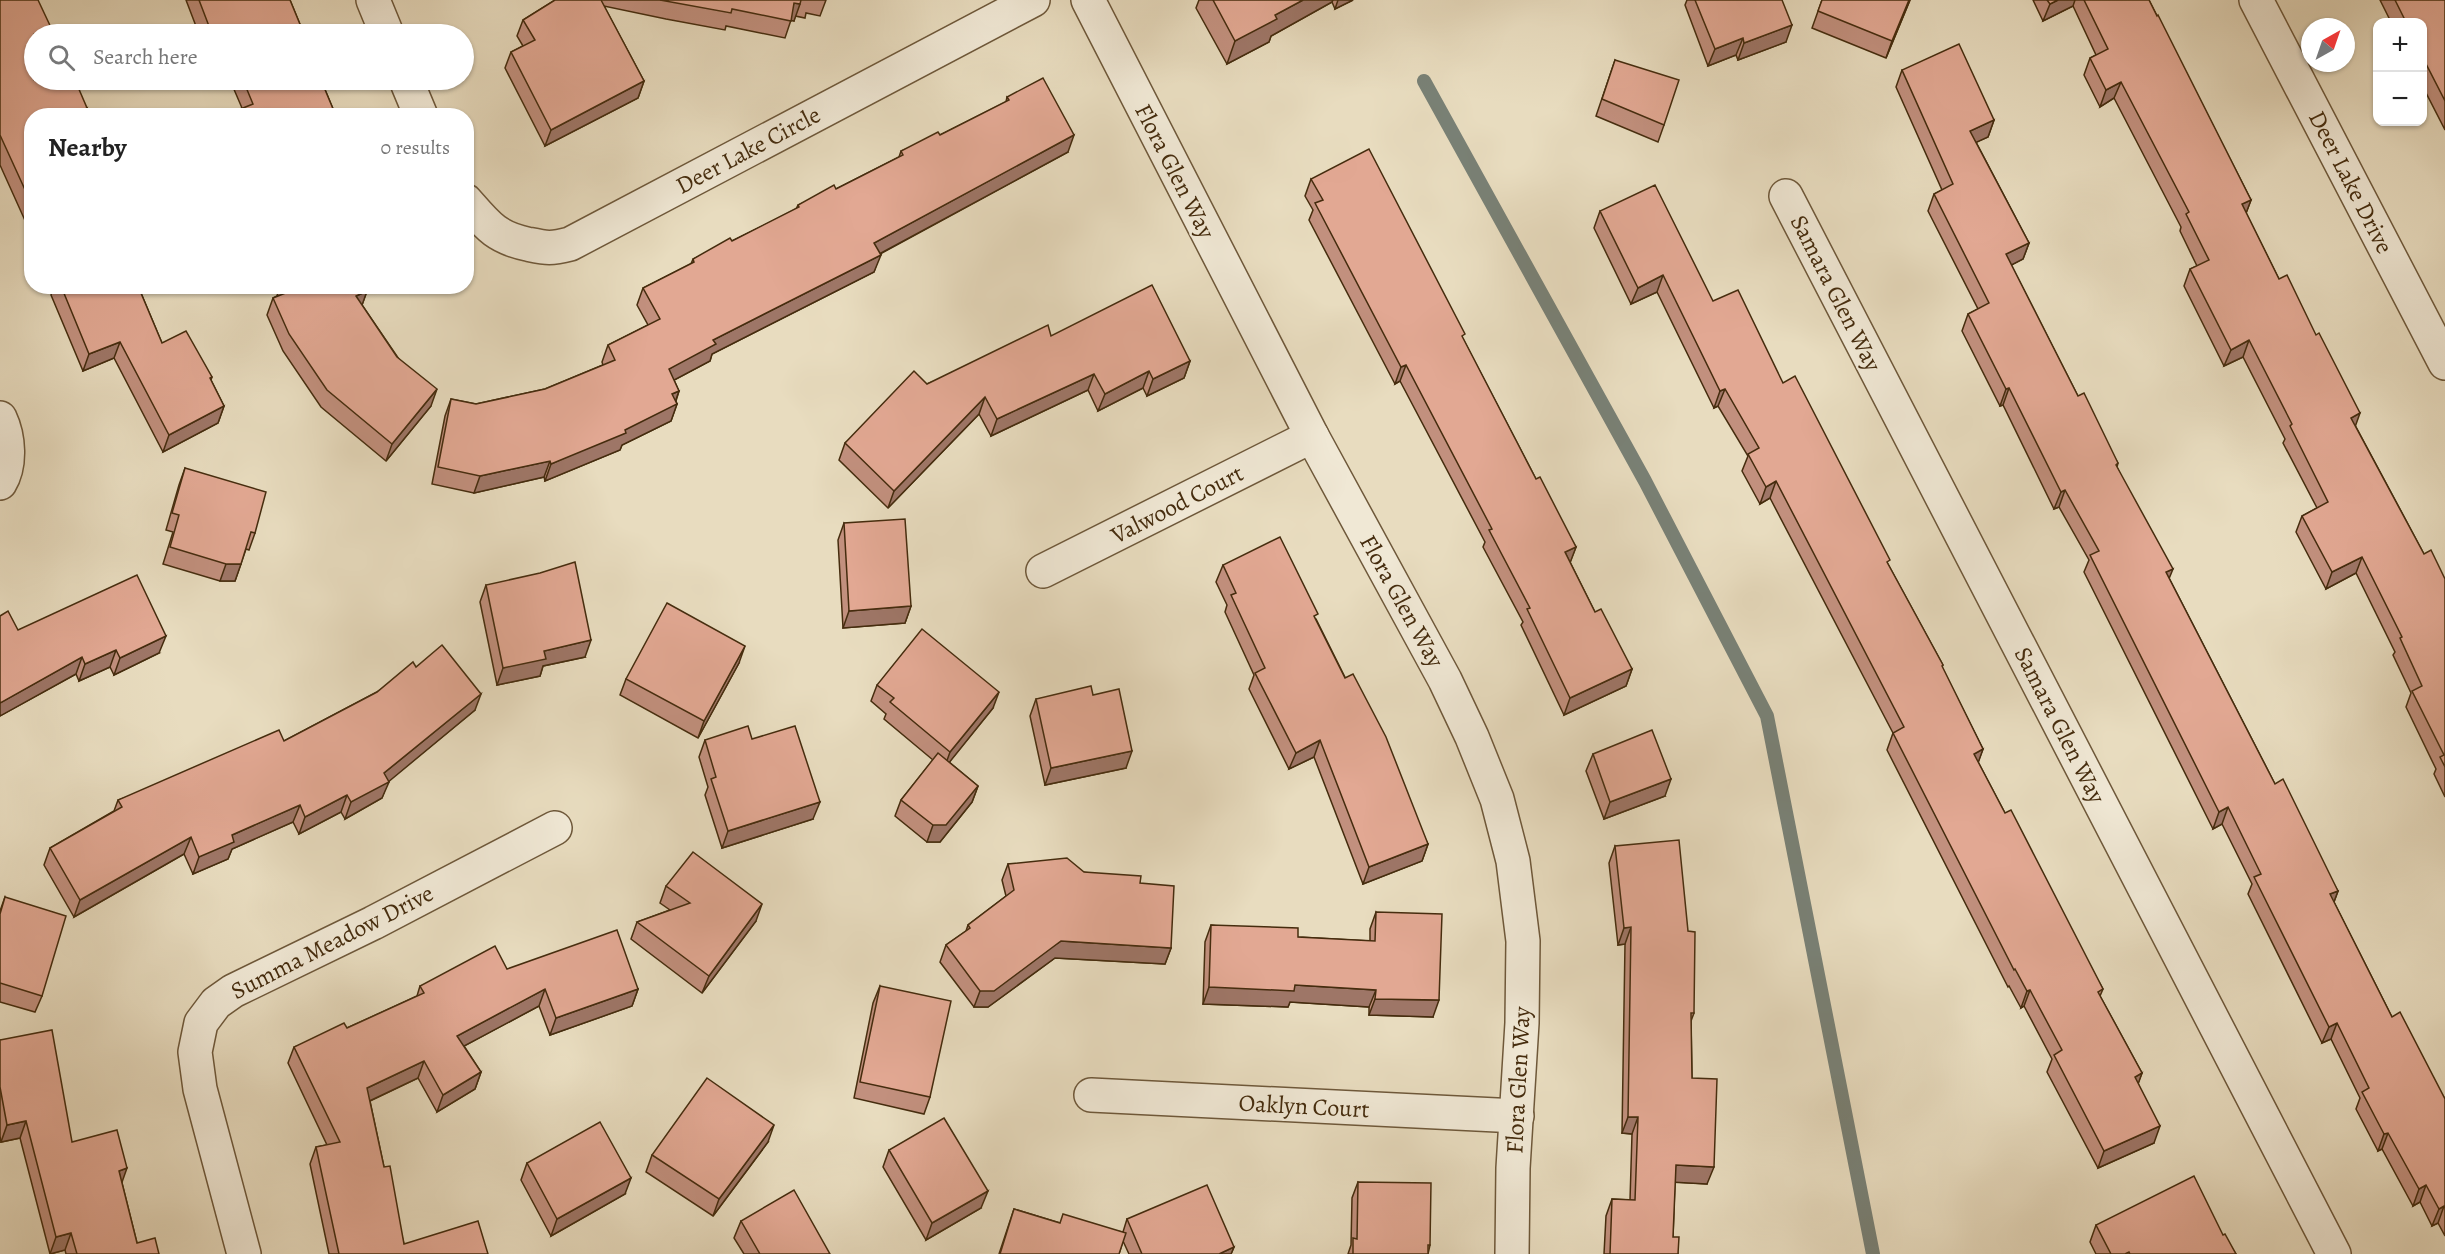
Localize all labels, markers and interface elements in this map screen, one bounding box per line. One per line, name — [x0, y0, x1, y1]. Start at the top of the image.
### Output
north arrow — [2301, 18, 2355, 72]
map controls — [2373, 18, 2427, 126]
button: + — [2373, 18, 2427, 72]
search box — [24, 24, 474, 90]
icon: search — [45, 41, 78, 74]
text: Search here — [93, 42, 198, 72]
button: − — [2373, 72, 2427, 126]
street label: Deer Lake Circle — [670, 98, 826, 202]
street label: Flora Glen Way — [1127, 98, 1223, 244]
street label: Deer Lake Drive — [2301, 105, 2401, 259]
text: Nearby — [48, 130, 127, 165]
text: 0 results — [381, 134, 450, 161]
street label: Samara Glen Way — [1783, 209, 1889, 377]
street label: Valwood Court — [1104, 457, 1249, 551]
street label: Flora Glen Way — [1352, 529, 1452, 673]
street label: Samara Glen Way — [2007, 641, 2113, 809]
street label: Summa Meadow Drive — [225, 877, 439, 1007]
street label: Flora Glen Way — [1498, 1005, 1538, 1154]
street label: Oaklyn Court — [1238, 1087, 1370, 1125]

